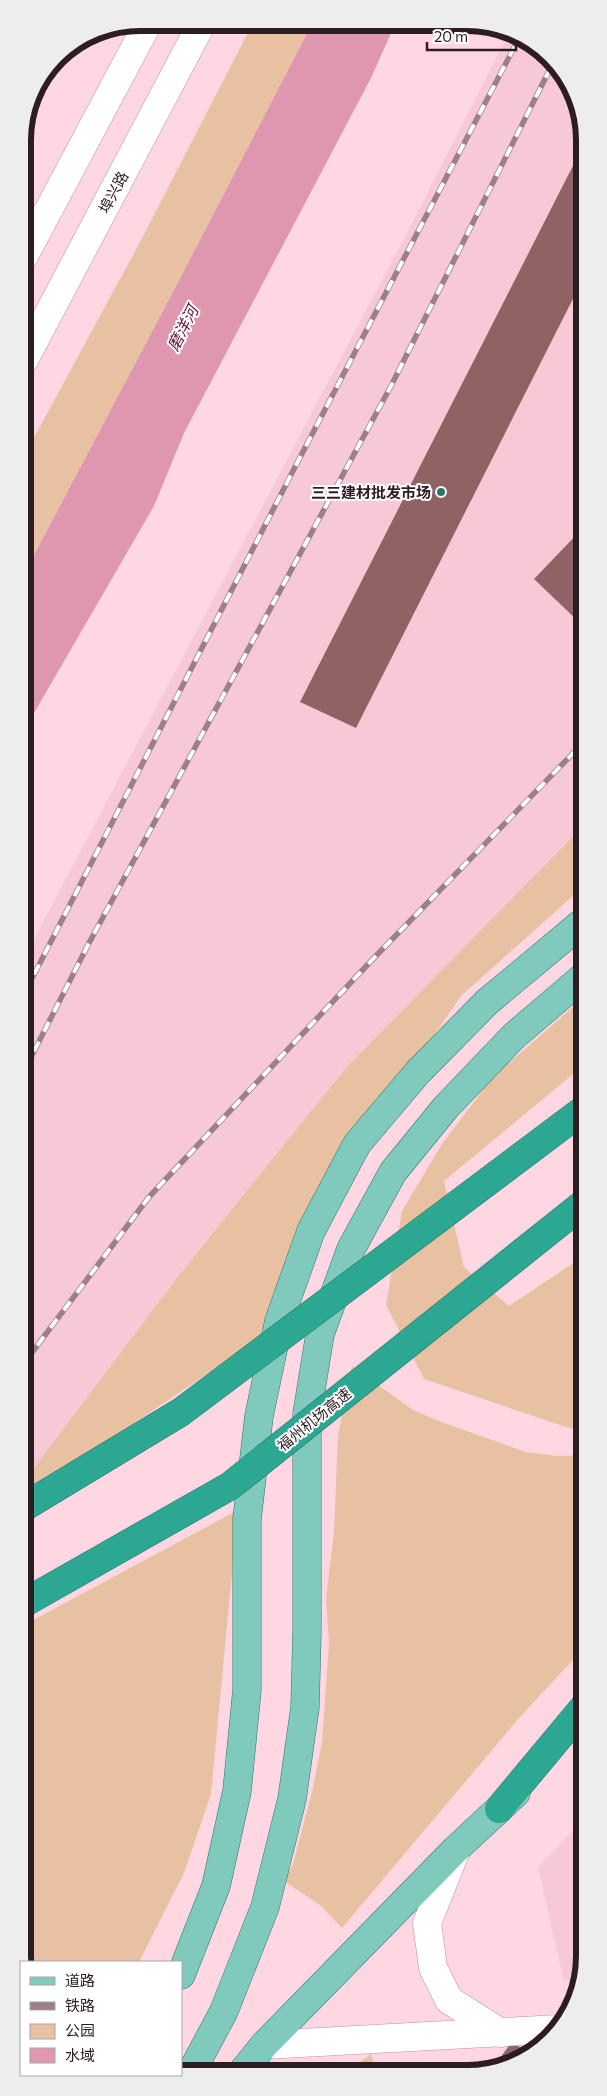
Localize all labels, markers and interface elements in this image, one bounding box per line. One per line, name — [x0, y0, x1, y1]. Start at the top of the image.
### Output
scale bar — [427, 20, 516, 52]
text: 20 m — [434, 27, 468, 45]
street label: 埠兴路 — [94, 168, 132, 216]
water label: 磨洋河 — [163, 300, 203, 354]
place label: 三三建材批发市场 — [311, 483, 431, 501]
marker: 三三建材批发市场 — [435, 486, 447, 498]
street label: 福州机场高速 — [273, 1384, 355, 1454]
legend — [20, 1961, 182, 2076]
text: 道路 — [65, 1971, 95, 1989]
text: 铁路 — [65, 1996, 95, 2014]
text: 公园 — [65, 2021, 95, 2039]
text: 水域 — [65, 2046, 95, 2064]

